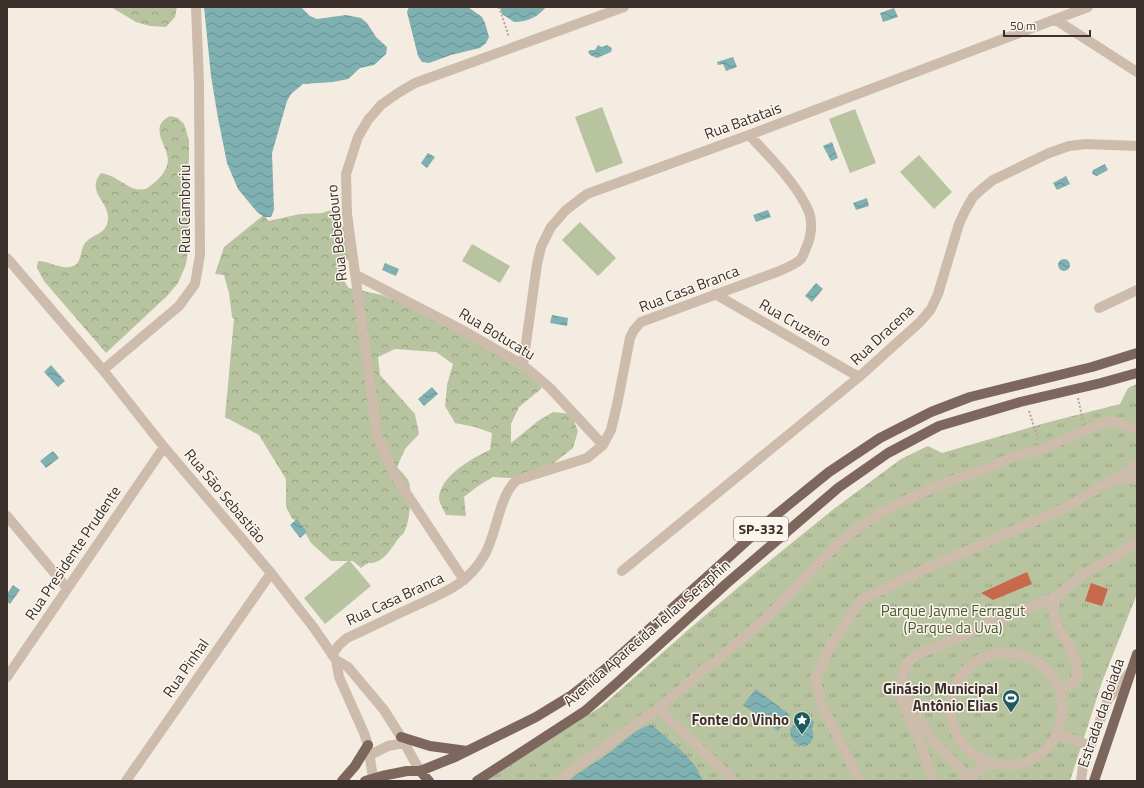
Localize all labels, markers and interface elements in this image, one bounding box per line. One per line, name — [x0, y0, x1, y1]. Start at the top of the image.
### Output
scale bar — [1004, 12, 1090, 38]
text: 50 m — [1010, 16, 1036, 35]
street label: Rua Batatais — [701, 96, 785, 145]
street label: Rua Camboriu — [173, 165, 196, 253]
street label: Rua Bebedouro — [320, 184, 353, 283]
street label: Rua Casa Branca — [635, 259, 743, 318]
street label: Rua Cruzeiro — [755, 293, 836, 353]
street label: Rua Dracena — [845, 299, 919, 370]
street label: Rua Botucatu — [455, 302, 540, 365]
street label: Rua São Sebastião — [179, 444, 272, 548]
street label: Rua Presidente Prudente — [19, 481, 126, 625]
road number: SP-332 — [734, 517, 788, 541]
street label: Avenida Aparecida Tellau Seraphin — [558, 554, 735, 712]
street label: Rua Casa Branca — [342, 566, 448, 631]
park label: Parque Jayme Ferragut (Parque da Uva) — [881, 599, 1026, 639]
street label: Rua Pinhal — [157, 634, 214, 702]
street label: Estrada da Boiada — [1071, 655, 1130, 771]
place label: Ginásio Municipal Antônio Elias — [883, 677, 998, 717]
sports icon: Ginásio Municipal Antônio Elias — [1001, 688, 1021, 713]
place label: Fonte do Vinho — [692, 708, 789, 731]
place icon: Fonte do Vinho — [792, 710, 812, 735]

